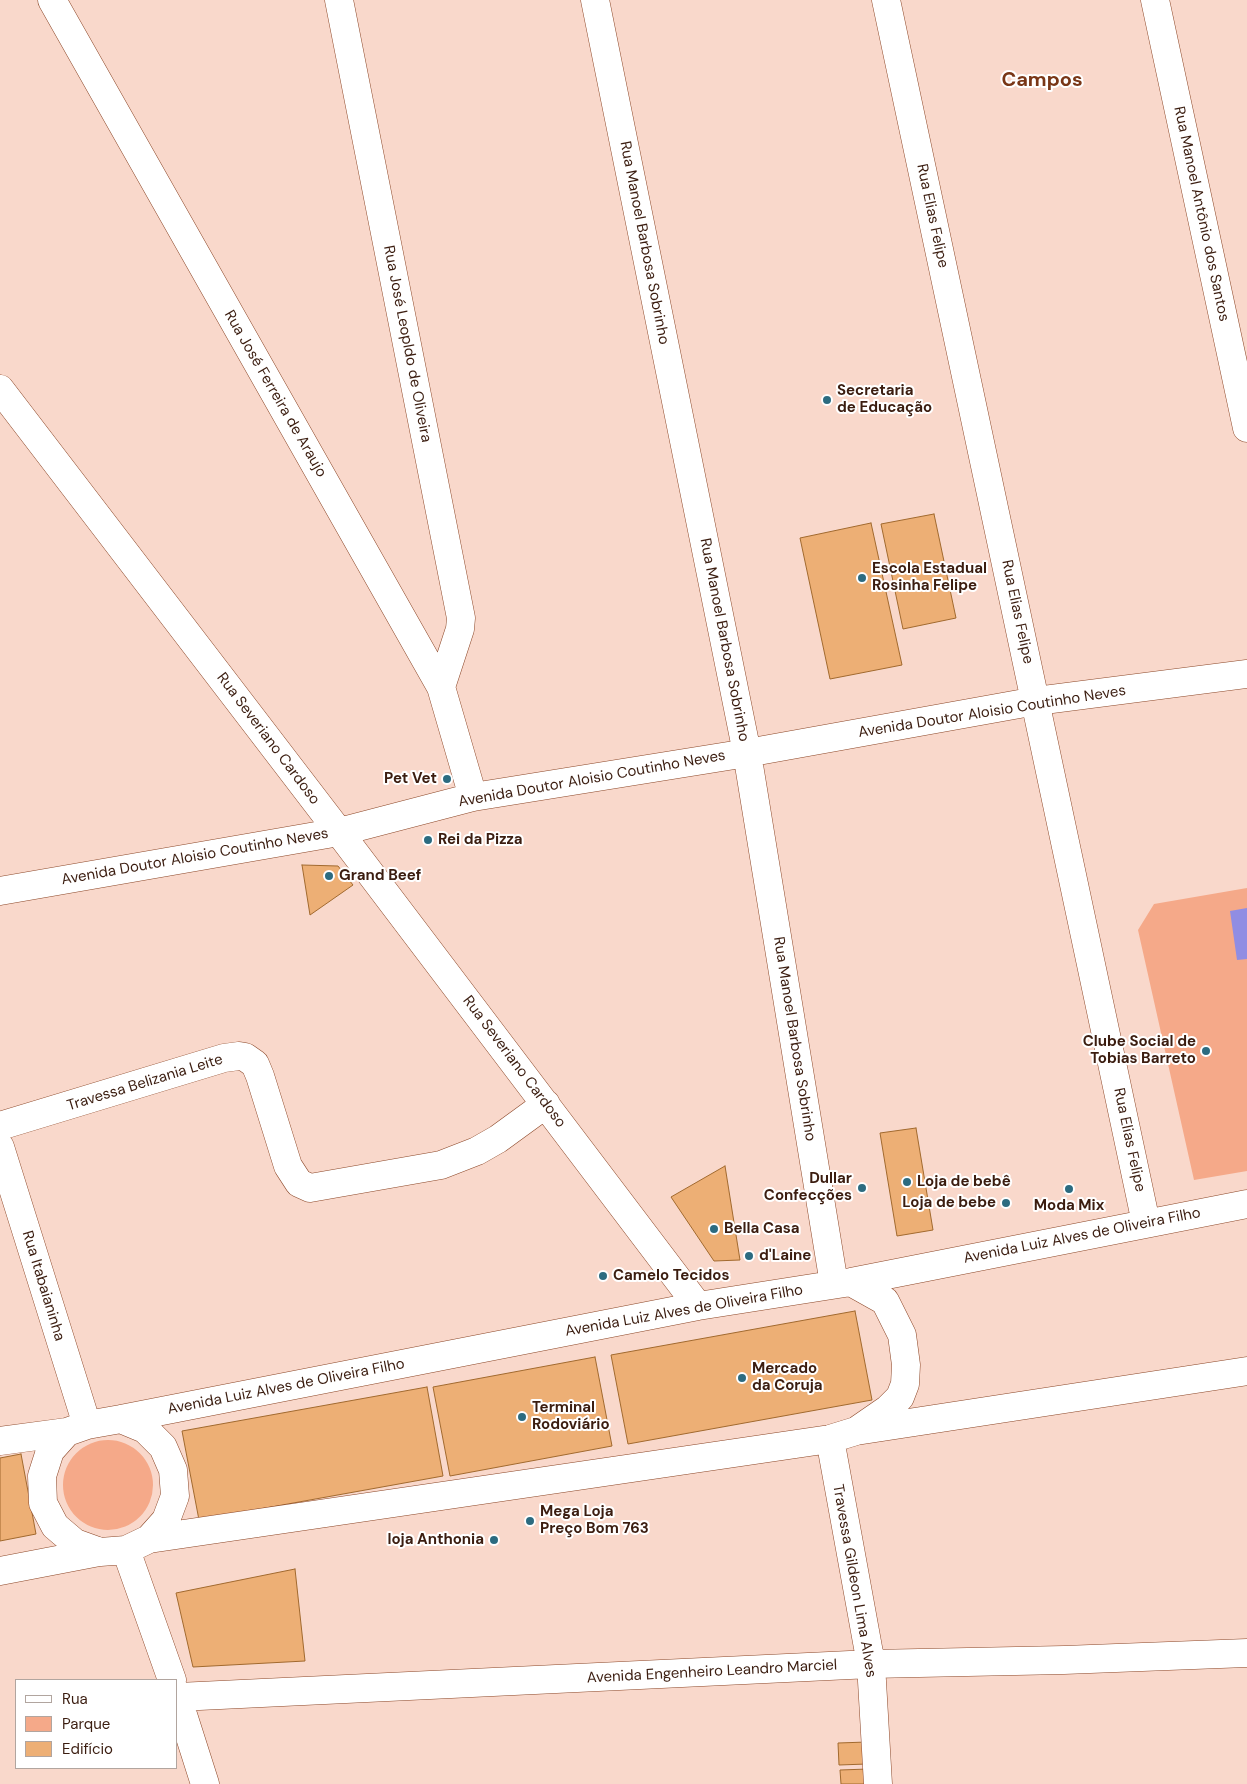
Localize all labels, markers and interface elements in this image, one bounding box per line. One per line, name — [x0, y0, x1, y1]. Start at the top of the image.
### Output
district label: Campos — [1001, 69, 1083, 93]
street label: Rua Manoel Antônio dos Santos — [1169, 105, 1233, 323]
street label: Rua Manoel Barbosa Sobrinho — [615, 140, 673, 346]
street label: Rua Elias Felipe — [912, 162, 952, 270]
street label: Rua José Leopldo de Oliveira — [379, 244, 435, 444]
street label: Rua José Ferreira de Araujo — [220, 307, 330, 481]
place label: Secretaria de Educação — [837, 382, 932, 417]
marker: Secretaria de Educação — [821, 394, 833, 406]
street label: Rua Manoel Barbosa Sobrinho — [695, 537, 753, 743]
street label: Rua Elias Felipe — [997, 558, 1037, 666]
place label: Escola Estadual Rosinha Felipe — [872, 560, 987, 595]
marker: Escola Estadual Rosinha Felipe — [856, 572, 868, 584]
street label: Rua Severiano Cardoso — [213, 670, 323, 808]
street label: Avenida Doutor Aloisio Coutinho Neves — [857, 682, 1127, 742]
street label: Avenida Doutor Aloisio Coutinho Neves — [457, 747, 727, 811]
place label: Pet Vet — [384, 770, 437, 788]
marker: Pet Vet — [441, 773, 453, 785]
street label: Avenida Doutor Aloisio Coutinho Neves — [60, 825, 330, 889]
place label: Rei da Pizza — [438, 831, 523, 849]
marker: Rei da Pizza — [422, 834, 434, 846]
place label: Grand Beef — [339, 867, 421, 885]
marker: Grand Beef — [323, 870, 335, 882]
street label: Rua Manoel Barbosa Sobrinho — [769, 935, 819, 1143]
street label: Rua Severiano Cardoso — [459, 993, 569, 1131]
place label: Clube Social de Tobias Barreto — [1083, 1033, 1196, 1068]
marker: Clube Social de Tobias Barreto — [1200, 1045, 1212, 1057]
street label: Travessa Belizania Leite — [65, 1051, 225, 1115]
street label: Rua Elias Felipe — [1109, 1086, 1149, 1194]
place label: Dullar Confecções — [764, 1170, 852, 1205]
place label: Loja de bebê — [917, 1173, 1011, 1191]
marker: Loja de bebê — [901, 1176, 913, 1188]
marker: Dullar Confecções — [856, 1182, 868, 1194]
marker: Moda Mix — [1063, 1183, 1075, 1195]
place label: Loja de bebe — [902, 1194, 996, 1212]
marker: Loja de bebe — [1000, 1197, 1012, 1209]
place label: Moda Mix — [1034, 1197, 1104, 1215]
street label: Avenida Luiz Alves de Oliveira Filho — [962, 1204, 1202, 1268]
place label: Bella Casa — [724, 1220, 800, 1238]
marker: Bella Casa — [708, 1223, 720, 1235]
street label: Rua Itabaianinha — [18, 1229, 68, 1343]
place label: d'Laine — [759, 1247, 811, 1265]
marker: d'Laine — [743, 1250, 755, 1262]
place label: Camelo Tecidos — [613, 1267, 729, 1285]
marker: Camelo Tecidos — [597, 1270, 609, 1282]
street label: Avenida Luiz Alves de Oliveira Filho — [564, 1281, 804, 1341]
street label: Avenida Luiz Alves de Oliveira Filho — [166, 1355, 406, 1419]
place label: Mercado da Coruja — [752, 1360, 823, 1395]
marker: Mercado da Coruja — [736, 1372, 748, 1384]
place label: Terminal Rodoviário — [532, 1399, 610, 1434]
marker: Terminal Rodoviário — [516, 1411, 528, 1423]
street label: Travessa Gildeon Lima Alves — [828, 1483, 880, 1679]
place label: Mega Loja Preço Bom 763 — [540, 1503, 649, 1538]
marker: Mega Loja Preço Bom 763 — [524, 1515, 536, 1527]
place label: loja Anthonia — [387, 1531, 484, 1549]
marker: loja Anthonia — [488, 1534, 500, 1546]
street label: Avenida Engenheiro Leandro Marciel — [586, 1656, 838, 1688]
legend — [15, 1679, 178, 1769]
text: Rua — [62, 1689, 88, 1709]
text: Parque — [62, 1714, 110, 1734]
text: Edifício — [62, 1739, 113, 1759]

